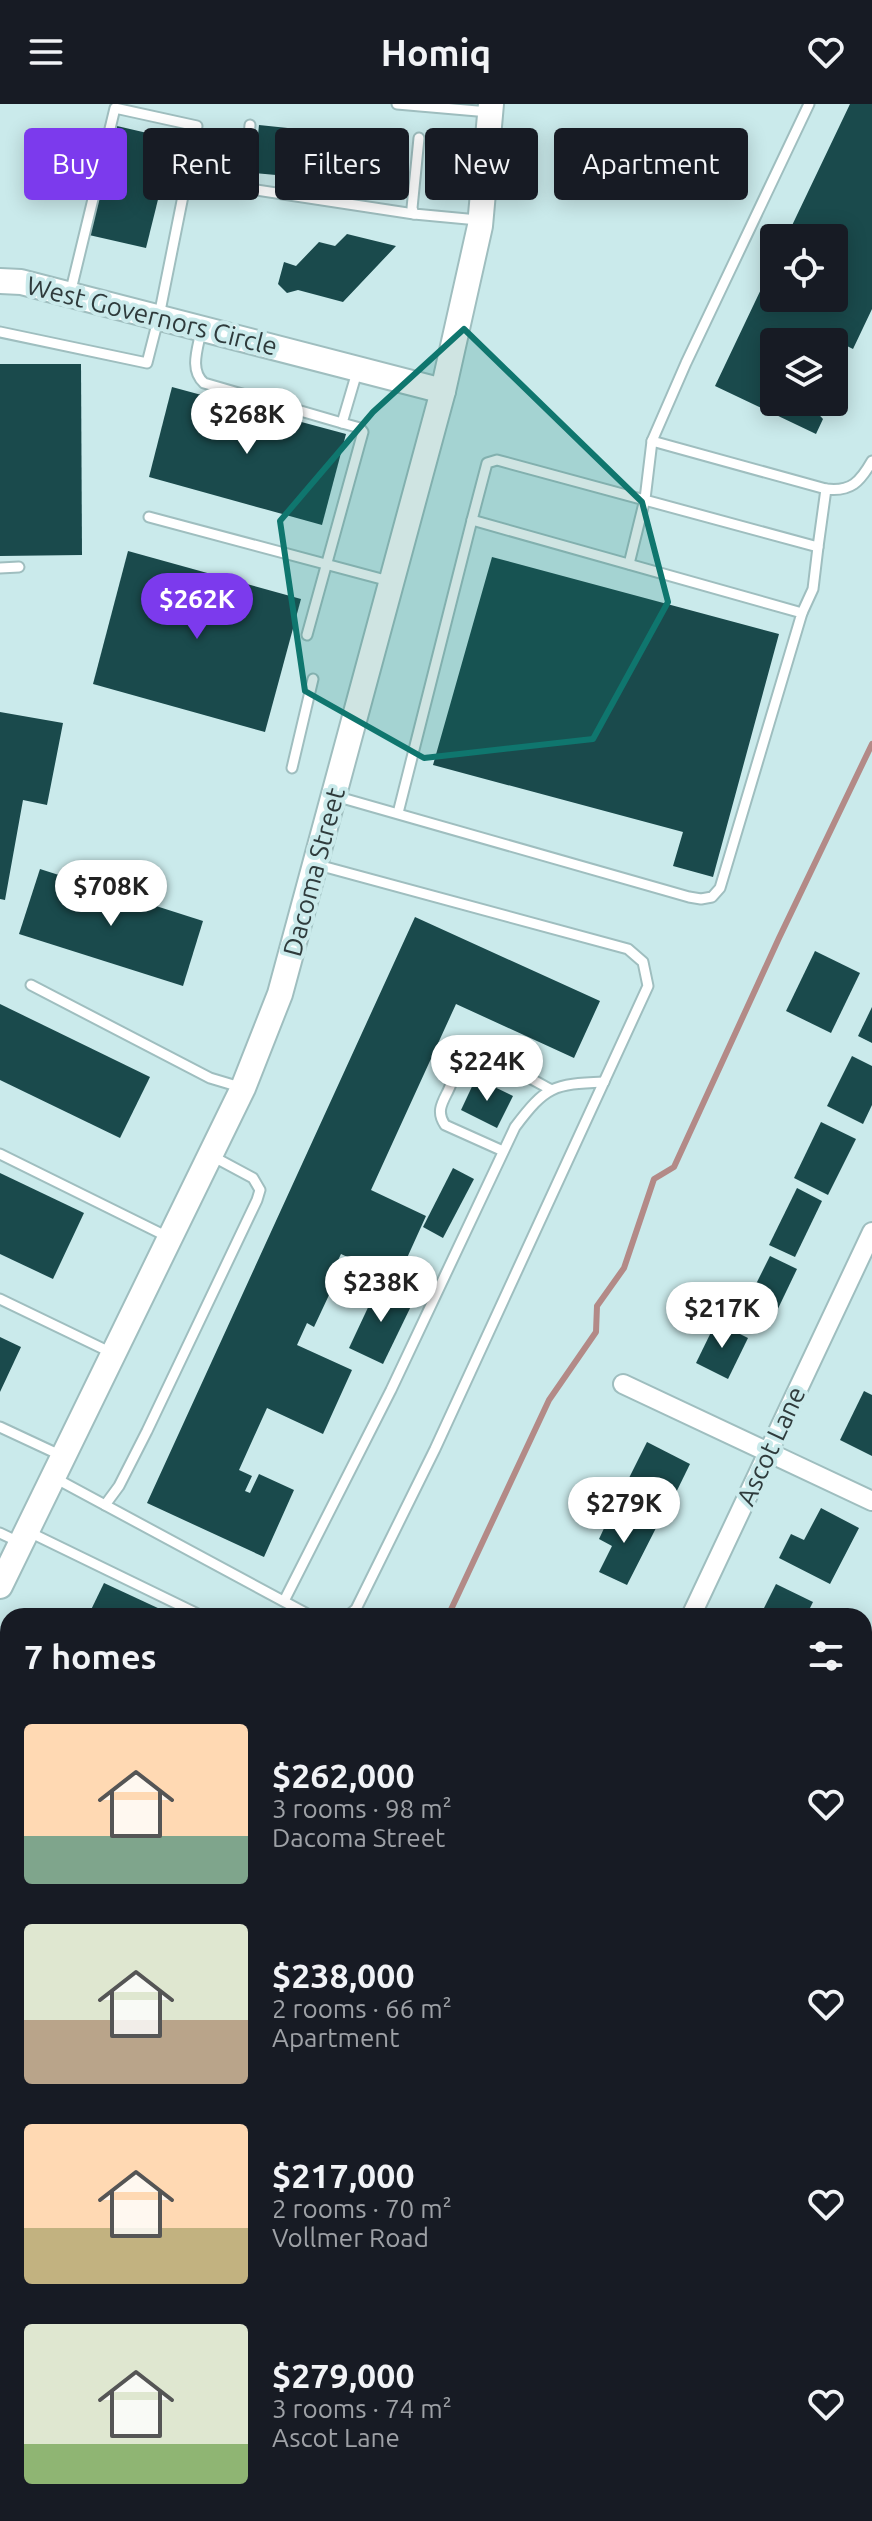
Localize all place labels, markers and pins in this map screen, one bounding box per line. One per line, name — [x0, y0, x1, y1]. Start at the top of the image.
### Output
pin: $268K — [191, 388, 303, 456]
pin: $262K — [141, 573, 253, 641]
pin: $708K — [55, 860, 167, 928]
pin: $224K — [431, 1035, 543, 1103]
pin: $238K — [325, 1256, 437, 1324]
pin: $217K — [666, 1282, 778, 1350]
pin: $279K — [568, 1477, 680, 1545]

